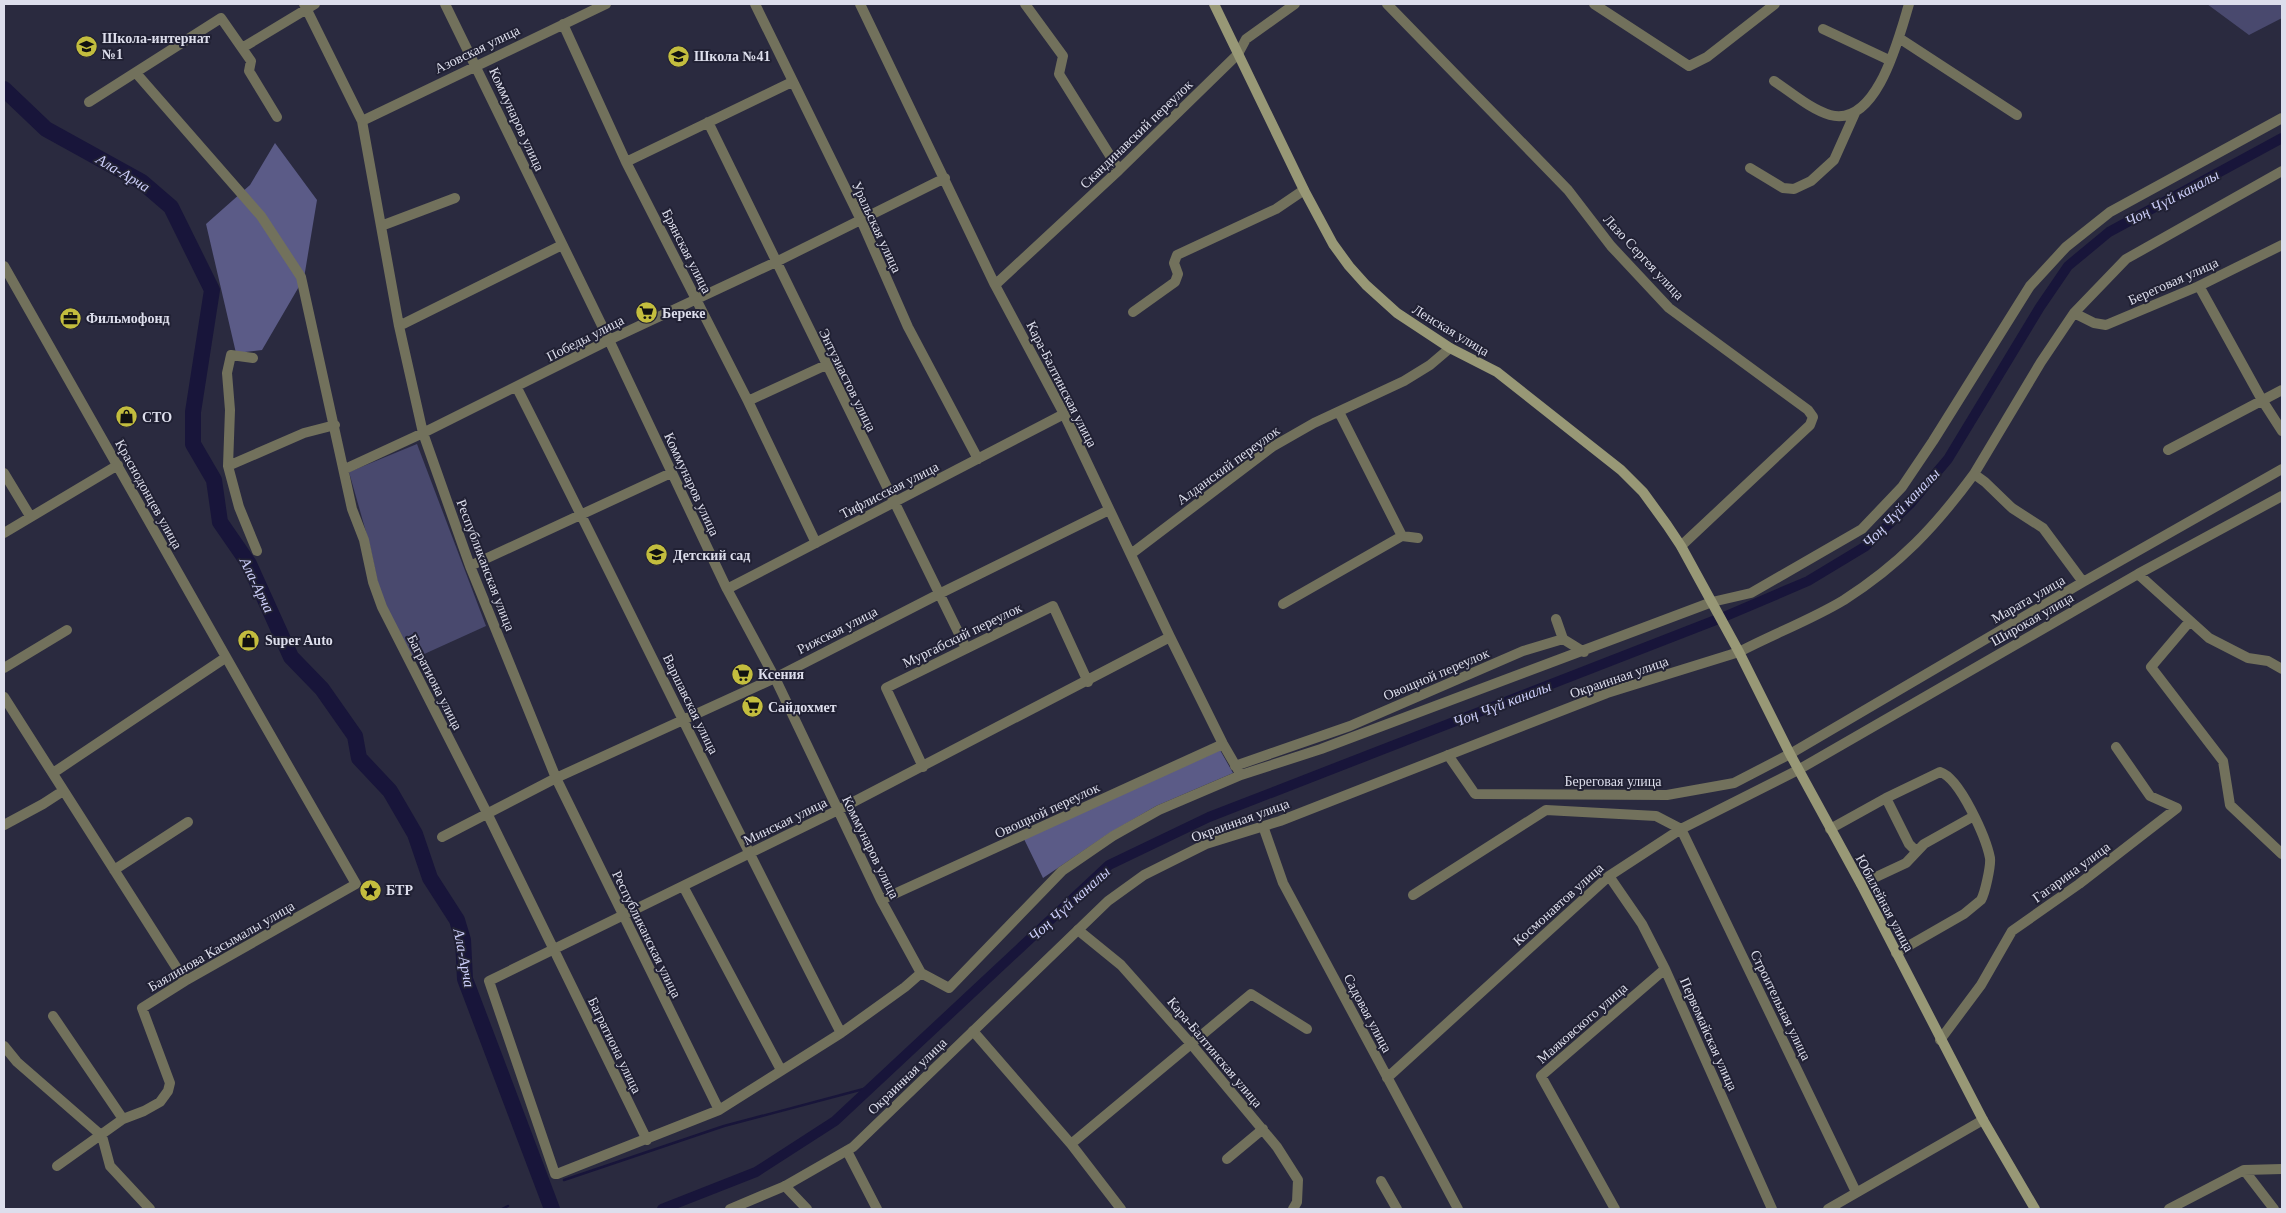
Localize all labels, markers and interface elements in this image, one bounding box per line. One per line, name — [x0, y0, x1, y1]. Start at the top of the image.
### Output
street label: Азовская улица — [432, 22, 523, 76]
place label: Школа-интернат №1 — [102, 31, 210, 62]
school or university icon: Школа-интернат №1 — [74, 34, 98, 58]
school or university icon: Школа №41 — [666, 44, 690, 68]
place label: Школа №41 — [694, 49, 771, 64]
street label: Коммунаров улица — [486, 65, 547, 174]
street label: Скандинавский переулок — [1077, 77, 1196, 192]
water label: Ала-Арча — [93, 150, 153, 195]
water label: Чоң Чүй каналы — [2122, 167, 2222, 229]
street label: Уральская улица — [849, 179, 905, 276]
street label: Брянская улица — [659, 207, 715, 297]
street label: Лазо Сергея улица — [1600, 212, 1687, 303]
street label: Береговая улица — [2126, 255, 2221, 308]
supermarket icon: Береке — [634, 301, 658, 325]
street label: Ленская улица — [1410, 302, 1492, 360]
office icon: Фильмофонд — [58, 306, 82, 330]
place label: Береке — [662, 306, 705, 321]
place label: Фильмофонд — [86, 311, 170, 326]
street label: Победы улица — [544, 312, 627, 364]
street label: Кара-Балтинская улица — [1023, 319, 1100, 450]
street label: Энтузиастов улица — [816, 326, 879, 435]
shop icon: СТО — [114, 405, 138, 429]
place label: СТО — [142, 410, 172, 425]
street label: Алданский переулок — [1174, 423, 1283, 508]
street label: Коммунаров улица — [661, 430, 722, 539]
street label: Краснодонцев улица — [112, 437, 185, 552]
street label: Тифлисская улица — [837, 459, 942, 522]
water label: Чоң Чүй каналы — [1859, 465, 1943, 551]
street label: Республиканская улица — [453, 497, 518, 634]
school or university icon: Детский сад — [645, 543, 669, 567]
place label: Детский сад — [673, 548, 750, 563]
water label: Ала-Арча — [236, 554, 277, 615]
street label: Марата улица — [1989, 572, 2068, 626]
street label: Широкая улица — [1988, 589, 2077, 649]
street label: Мургабский переулок — [900, 600, 1024, 671]
street label: Рижская улица — [795, 603, 881, 657]
shop icon: Super Auto — [237, 628, 261, 652]
street label: Багратиона улица — [404, 632, 465, 733]
place label: Super Auto — [265, 633, 333, 648]
street label: Овощной переулок — [1381, 645, 1492, 704]
street label: Варшавская улица — [660, 652, 722, 757]
street label: Окраинная улица — [1568, 653, 1671, 701]
supermarket icon: Ксения — [730, 662, 754, 686]
place label: Ксения — [758, 667, 805, 682]
water label: Чоң Чүй каналы — [1451, 678, 1553, 730]
supermarket icon: Сайдохмет — [740, 695, 764, 719]
place label: Сайдохмет — [768, 700, 837, 715]
street label: Береговая улица — [1564, 774, 1662, 789]
street label: Овощной переулок — [993, 780, 1102, 841]
street label: Коммунаров улица — [839, 793, 902, 902]
street label: Минская улица — [741, 794, 830, 848]
street label: Окраинная улица — [1189, 795, 1292, 845]
street label: Гагарина улица — [2030, 839, 2114, 906]
street label: Юбилейная улица — [1853, 852, 1917, 955]
street label: Космонавтов улица — [1510, 860, 1607, 949]
water label: Чоң Чүй каналы — [1025, 863, 1113, 945]
street label: Республиканская улица — [609, 868, 684, 1001]
place icon: БТР — [358, 878, 382, 902]
place label: БТР — [386, 883, 413, 898]
street label: Баялинова Касымалы улица — [145, 898, 298, 995]
water label: Ала-Арча — [450, 926, 478, 989]
street label: Строительная улица — [1747, 948, 1814, 1064]
street label: Садовая улица — [1341, 971, 1395, 1056]
street label: Первомайская улица — [1677, 975, 1741, 1094]
street label: Маяковского улица — [1534, 980, 1631, 1067]
street label: Кара-Балтинская улица — [1164, 994, 1266, 1111]
street label: Багратиона улица — [585, 995, 645, 1097]
street label: Окраинная улица — [865, 1035, 950, 1118]

